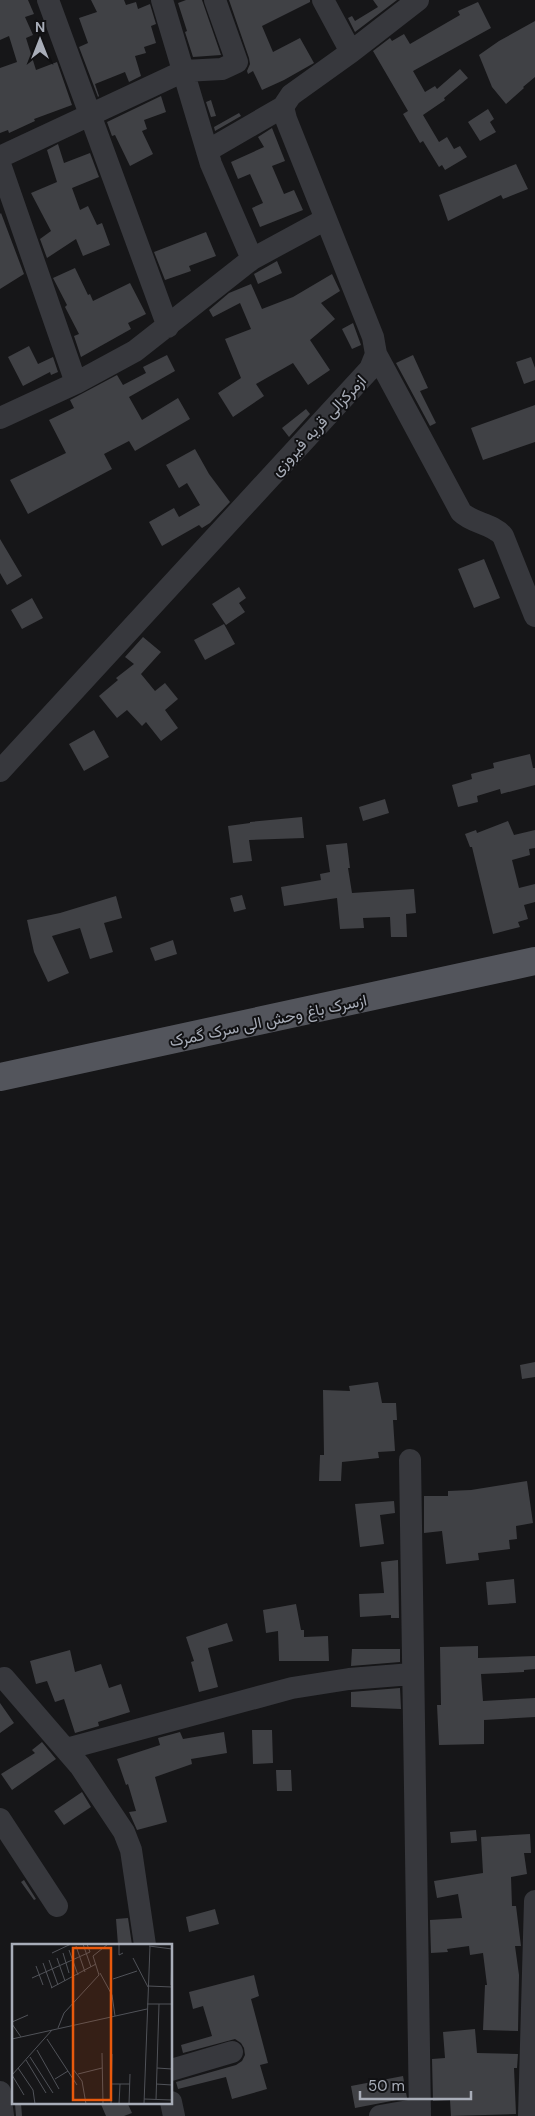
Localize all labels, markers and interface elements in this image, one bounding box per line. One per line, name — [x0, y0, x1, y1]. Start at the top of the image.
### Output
north arrow — [15, 15, 65, 65]
text: N — [35, 18, 45, 36]
street label: ازمرکزالی قریه فیروزی — [266, 370, 371, 480]
street label: ازسرک باغ وحش الی سرک گمرک — [168, 989, 369, 1053]
inset map — [12, 1944, 172, 2104]
scale bar — [360, 2068, 471, 2100]
text: 50 m — [368, 2076, 405, 2096]

